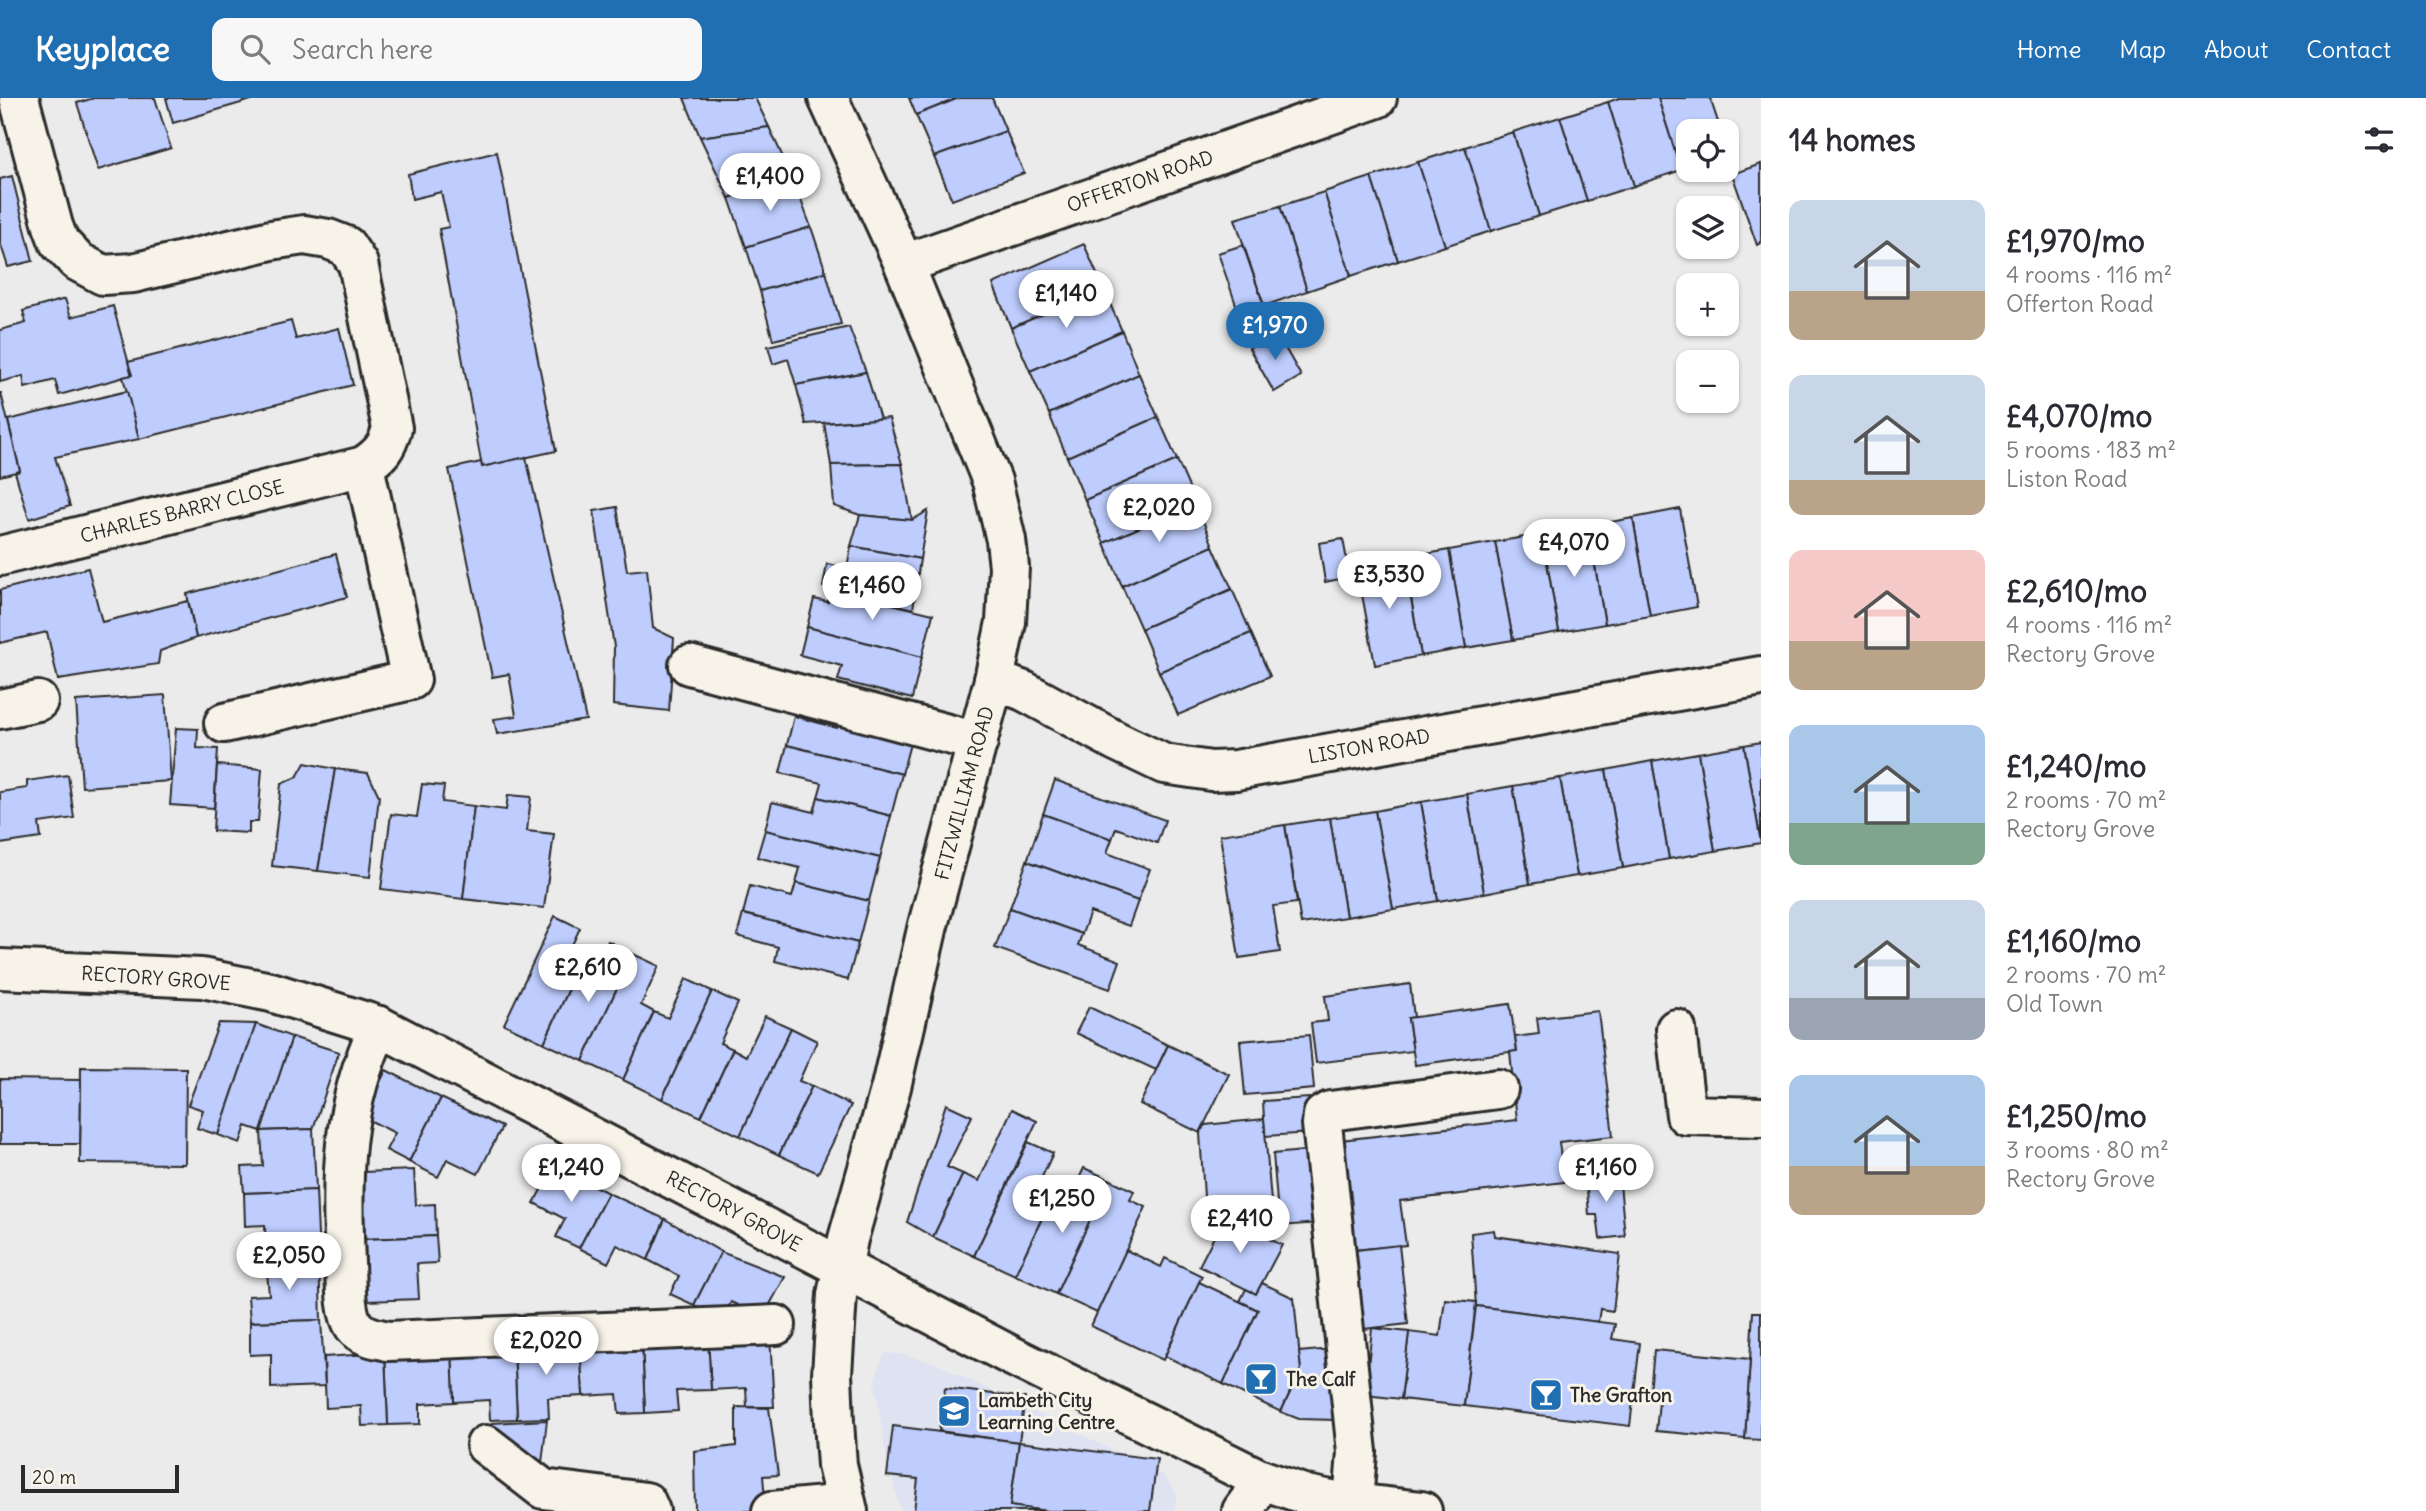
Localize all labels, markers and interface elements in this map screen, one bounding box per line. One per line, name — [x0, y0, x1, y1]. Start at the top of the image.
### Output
search box — [212, 18, 702, 81]
text: Keyplace — [35, 28, 170, 70]
icon: search — [236, 30, 274, 68]
text: Search here — [292, 33, 433, 66]
text: Home — [2017, 34, 2081, 64]
text: Map — [2119, 34, 2166, 64]
text: About — [2204, 34, 2268, 64]
text: Contact — [2306, 34, 2391, 64]
map controls — [1676, 119, 1739, 413]
button: locate — [1676, 119, 1739, 182]
text: 14 homes — [1789, 121, 1916, 159]
icon: filters — [2360, 121, 2398, 159]
street label: OFFERTON ROAD — [1064, 145, 1216, 217]
pin: £1,400 — [713, 153, 827, 213]
text: £1,400 — [735, 161, 805, 190]
button: layers — [1676, 196, 1739, 259]
text: £1,970/mo — [2006, 222, 2145, 260]
icon: home — [1845, 228, 1929, 312]
text: 4 rooms · 116 m² — [2006, 260, 2172, 289]
pin: £1,140 — [1009, 271, 1123, 330]
button: + — [1676, 273, 1739, 336]
text: £1,140 — [1035, 278, 1097, 307]
text: Offerton Road — [2006, 289, 2153, 318]
pin: £1,970 — [1218, 302, 1332, 362]
text: £1,970 — [1242, 310, 1308, 339]
button: − — [1676, 350, 1739, 413]
text: £4,070/mo — [2006, 397, 2152, 435]
icon: home — [1845, 403, 1929, 487]
text: 5 rooms · 183 m² — [2006, 435, 2176, 464]
text: Liston Road — [2006, 464, 2128, 493]
street label: CHARLES BARRY CLOSE — [78, 474, 286, 548]
pin: £2,020 — [1102, 484, 1216, 544]
text: £2,020 — [1123, 492, 1195, 521]
pin: £4,070 — [1517, 519, 1631, 579]
text: £4,070 — [1538, 527, 1610, 556]
pin: £3,530 — [1332, 552, 1446, 611]
text: £3,530 — [1353, 559, 1425, 588]
pin: £1,460 — [815, 562, 929, 622]
text: £1,460 — [838, 570, 906, 599]
text: £2,610/mo — [2006, 572, 2147, 610]
icon: home — [1845, 578, 1929, 662]
text: 4 rooms · 116 m² — [2006, 610, 2172, 639]
text: Rectory Grove — [2006, 639, 2155, 668]
street label: FITZWILLIAM ROAD — [929, 704, 999, 882]
street label: LISTON ROAD — [1306, 723, 1432, 769]
text: £1,240/mo — [2006, 747, 2146, 785]
icon: home — [1845, 753, 1929, 837]
text: 2 rooms · 70 m² — [2006, 785, 2166, 814]
text: Rectory Grove — [2006, 814, 2155, 843]
text: £1,160/mo — [2006, 922, 2141, 960]
icon: home — [1845, 928, 1929, 1012]
pin: £2,610 — [531, 944, 645, 1004]
text: £2,610 — [554, 952, 622, 981]
text: 2 rooms · 70 m² — [2006, 960, 2166, 989]
street label: RECTORY GROVE — [80, 961, 232, 995]
text: Old Town — [2006, 989, 2103, 1018]
text: £1,250/mo — [2006, 1097, 2147, 1135]
icon: home — [1845, 1103, 1929, 1187]
text: 3 rooms · 80 m² — [2006, 1135, 2169, 1164]
pin: £1,240 — [514, 1144, 628, 1204]
pin: £1,160 — [1549, 1144, 1663, 1204]
text: £1,240 — [538, 1152, 604, 1181]
text: £1,160 — [1575, 1152, 1637, 1181]
text: Rectory Grove — [2006, 1164, 2155, 1193]
street label: RECTORY GROVE — [662, 1165, 806, 1257]
pin: £1,250 — [1005, 1176, 1119, 1235]
text: £1,250 — [1029, 1183, 1095, 1212]
pin: £2,410 — [1183, 1196, 1297, 1255]
text: £2,410 — [1207, 1203, 1273, 1232]
pin: £2,050 — [232, 1232, 346, 1292]
text: £2,050 — [252, 1240, 326, 1269]
pin: £2,020 — [489, 1318, 603, 1377]
text: £2,020 — [510, 1325, 582, 1354]
bar icon: The Calf — [1242, 1360, 1280, 1398]
place label: The Calf — [1286, 1367, 1356, 1391]
bar icon: The Grafton — [1527, 1376, 1565, 1414]
place label: The Grafton — [1570, 1383, 1672, 1407]
place label: Lambeth City Learning Centre — [978, 1388, 1115, 1434]
school or university icon: Lambeth City Learning Centre — [935, 1392, 973, 1430]
scale bar — [21, 1462, 178, 1494]
text: 20 m — [32, 1465, 76, 1489]

